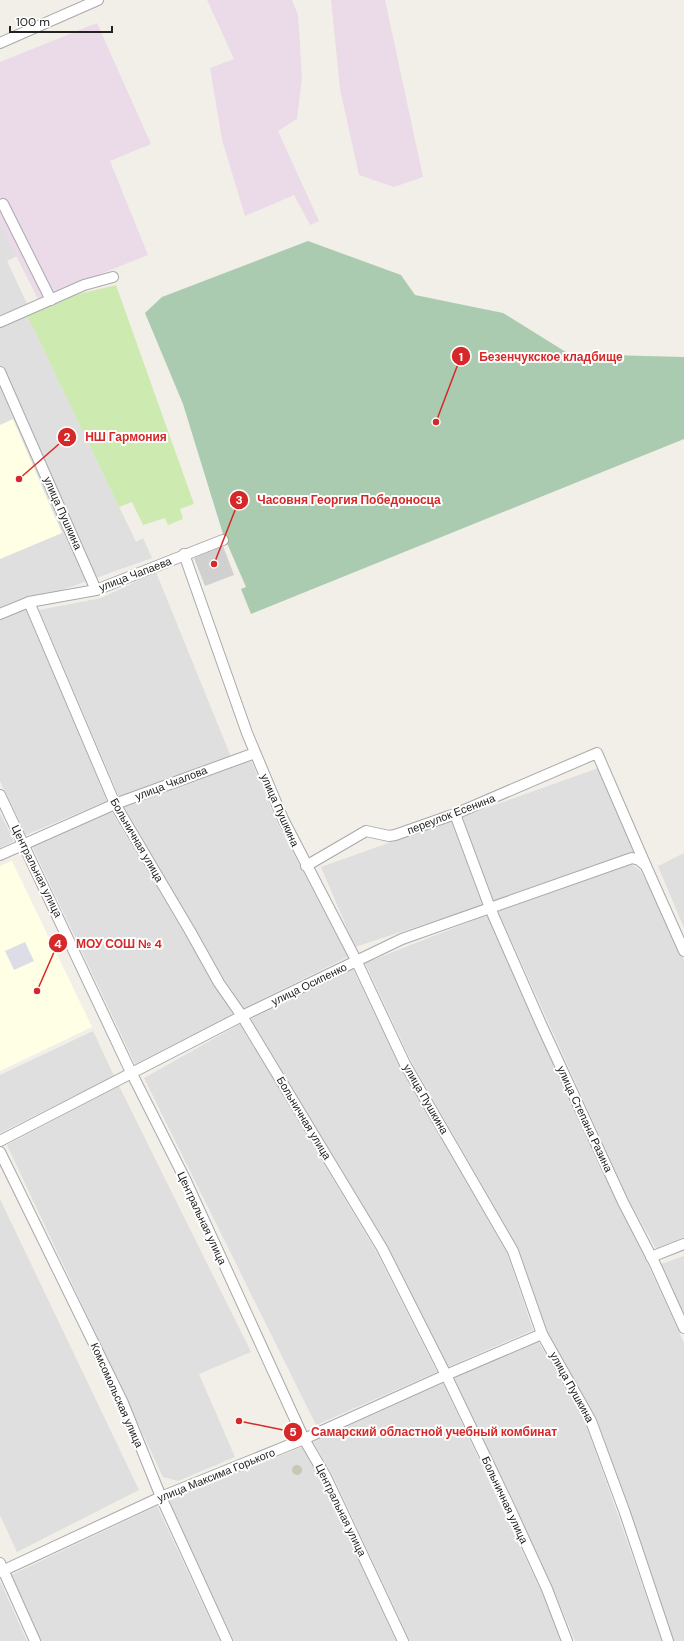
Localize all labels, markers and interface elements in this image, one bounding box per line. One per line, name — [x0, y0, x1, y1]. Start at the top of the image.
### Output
scale bar — [10, 8, 112, 34]
text: 100 m — [16, 14, 50, 30]
callout: Безенчукское кладбище — [451, 344, 631, 368]
text: 1 — [459, 349, 463, 365]
text: Безенчукское кладбище — [479, 349, 623, 365]
callout: НШ Гармония — [57, 425, 175, 449]
text: 2 — [64, 429, 71, 445]
text: НШ Гармония — [85, 429, 167, 445]
street label: улица Пушкина — [41, 474, 86, 553]
callout: Часовня Георгия Победоносца — [229, 488, 449, 512]
text: 3 — [235, 492, 243, 508]
text: Часовня Георгия Победоносца — [257, 492, 441, 508]
street label: улица Чапаева — [97, 553, 174, 594]
street label: улица Чкалова — [133, 763, 210, 803]
street label: улица Пушкина — [258, 771, 303, 850]
street label: переулок Есенина — [405, 790, 498, 837]
street label: Больничная улица — [107, 796, 167, 885]
street label: Центральная улица — [9, 823, 66, 920]
callout: МОУ СОШ № 4 — [48, 931, 170, 955]
text: 4 — [54, 936, 62, 952]
text: МОУ СОШ № 4 — [76, 936, 162, 952]
street label: улица Осипенко — [269, 960, 349, 1008]
street label: улица Пушкина — [400, 1061, 452, 1137]
street label: улица Степана Разина — [554, 1064, 616, 1175]
street label: Больничная улица — [274, 1074, 335, 1163]
street label: Центральная улица — [174, 1169, 230, 1268]
street label: Комсомольская улица — [88, 1340, 147, 1450]
street label: улица Пушкина — [547, 1349, 598, 1426]
callout: Самарский областной учебный комбинат — [283, 1420, 565, 1444]
text: 5 — [289, 1424, 297, 1440]
text: Самарский областной учебный комбинат — [311, 1424, 557, 1440]
street label: улица Максима Горького — [155, 1445, 277, 1505]
street label: Больничная улица — [479, 1454, 532, 1547]
street label: Центральная улица — [313, 1462, 370, 1559]

